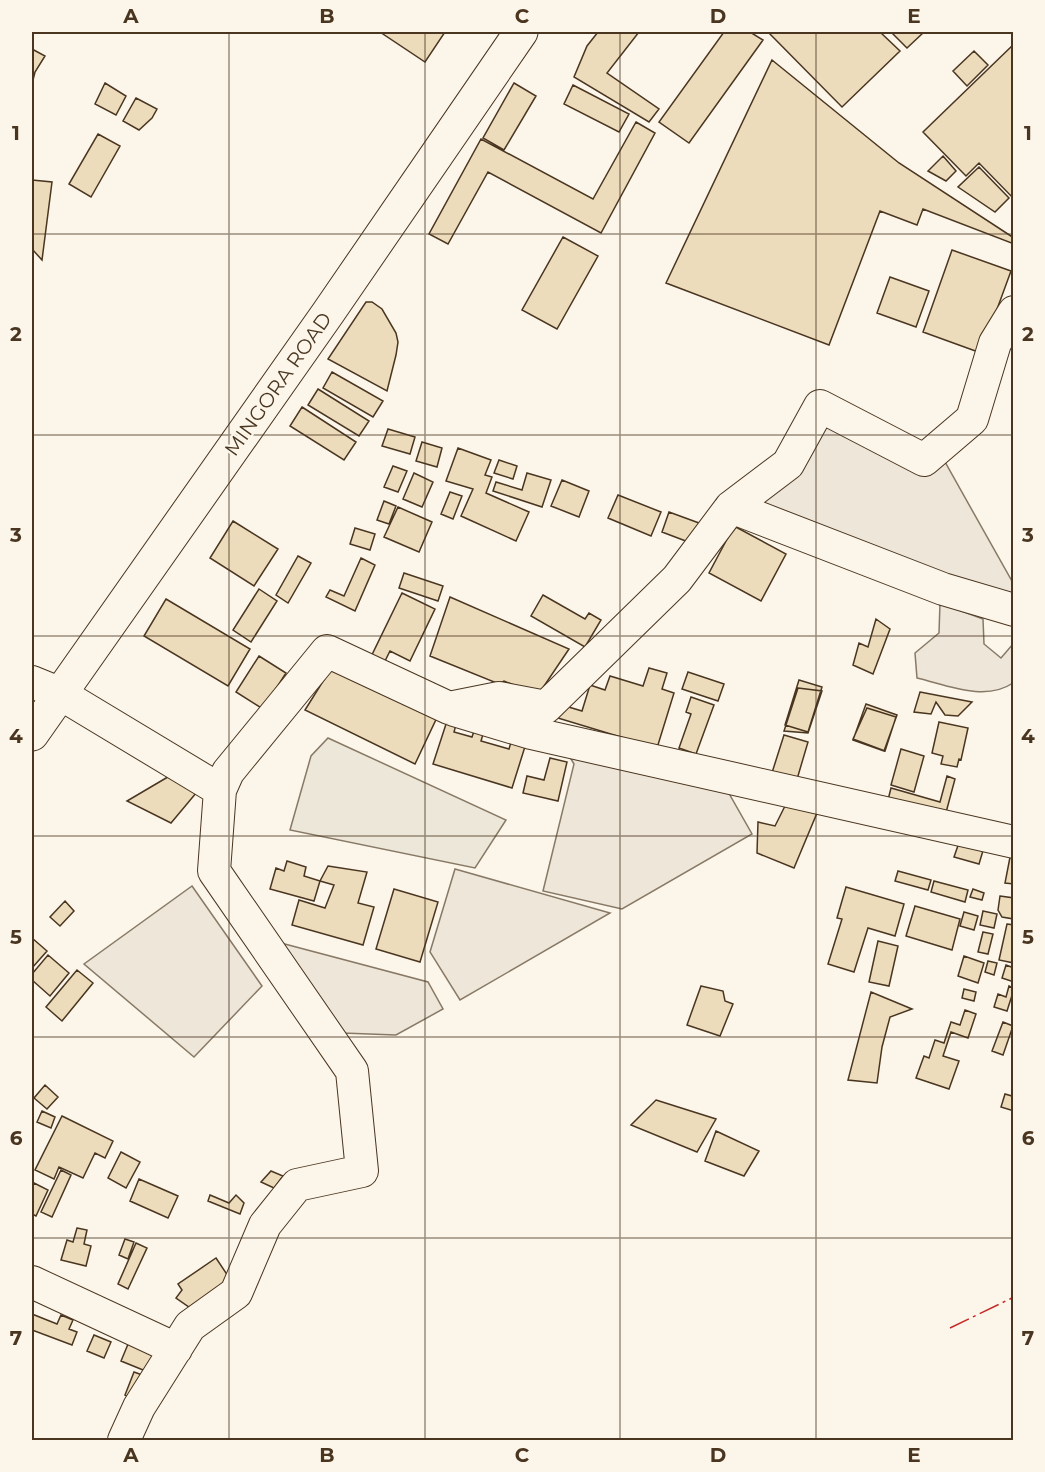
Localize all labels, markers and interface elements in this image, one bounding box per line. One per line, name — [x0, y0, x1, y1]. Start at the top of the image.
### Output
text: A — [122, 4, 139, 28]
text: B — [319, 4, 335, 28]
text: C — [515, 4, 530, 28]
text: D — [710, 4, 726, 28]
text: E — [907, 4, 921, 28]
text: 1 — [12, 121, 20, 145]
text: 1 — [1024, 121, 1032, 145]
street label: MINGORA ROAD — [220, 308, 336, 460]
text: 2 — [10, 322, 22, 346]
text: 2 — [1022, 322, 1034, 346]
text: 3 — [9, 523, 22, 547]
text: 3 — [1021, 523, 1034, 547]
text: 4 — [9, 724, 23, 748]
text: 4 — [1021, 724, 1035, 748]
text: 5 — [10, 925, 22, 949]
text: 5 — [1022, 925, 1034, 949]
text: 6 — [10, 1126, 23, 1150]
text: 6 — [1022, 1126, 1035, 1150]
text: 7 — [10, 1326, 22, 1350]
text: 7 — [1022, 1326, 1034, 1350]
text: A — [122, 1443, 139, 1467]
text: B — [319, 1443, 335, 1467]
text: C — [515, 1443, 530, 1467]
text: D — [710, 1443, 726, 1467]
text: E — [907, 1443, 921, 1467]

